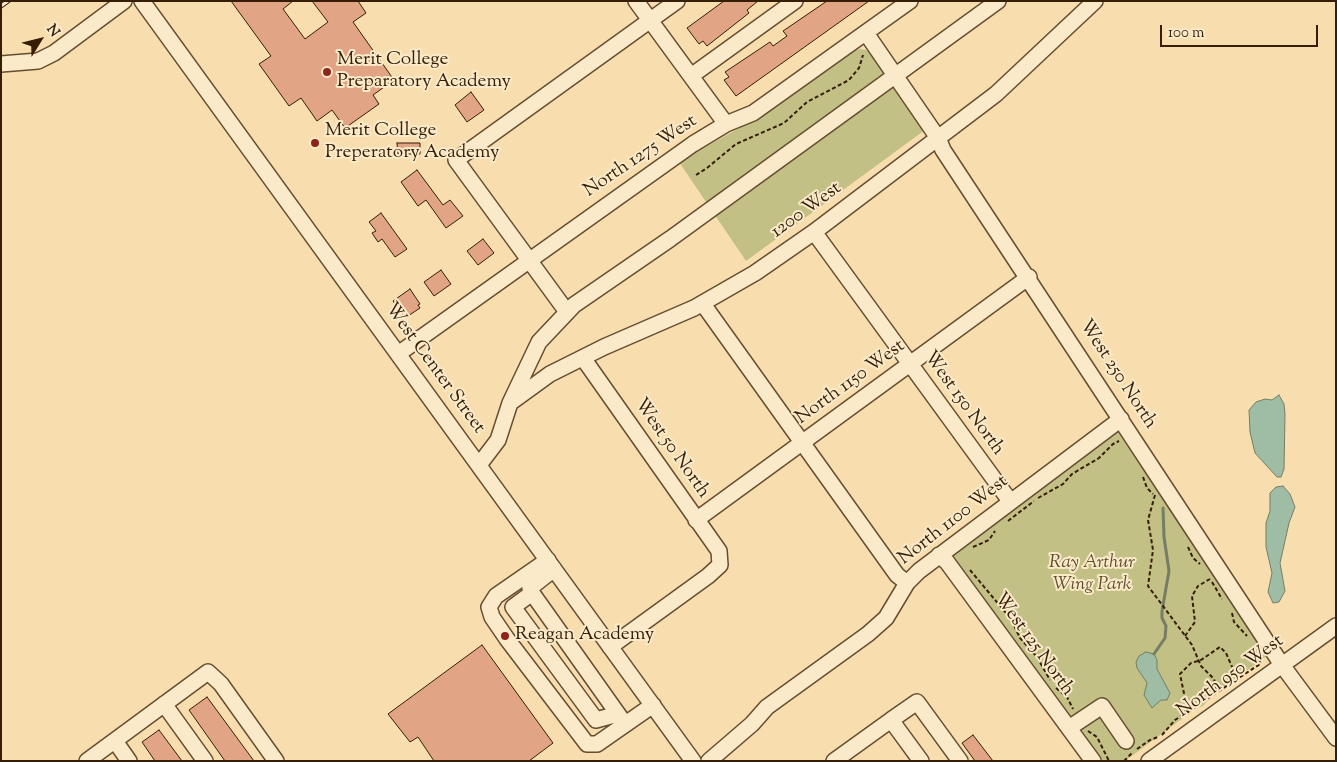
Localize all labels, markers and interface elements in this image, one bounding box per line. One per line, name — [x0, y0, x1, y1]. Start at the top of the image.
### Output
north arrow — [15, 15, 65, 65]
scale bar — [1162, 15, 1320, 47]
text: N — [41, 21, 64, 42]
text: 100 m — [1168, 23, 1204, 44]
place label: Merit College Preparatory Academy — [337, 50, 511, 94]
marker: Merit College Preparatory Academy — [321, 66, 333, 78]
street label: North 1275 West — [580, 111, 702, 203]
place label: Merit College Preperatory Academy — [325, 121, 499, 165]
marker: Merit College Preperatory Academy — [309, 137, 321, 149]
street label: 1200 West — [767, 178, 847, 244]
street label: West Center Street — [379, 299, 489, 439]
street label: West 250 North — [1073, 316, 1161, 434]
street label: North 1150 West — [792, 336, 910, 430]
street label: West 150 North — [918, 347, 1008, 461]
street label: West 50 North — [628, 395, 714, 503]
street label: North 1100 West — [895, 471, 1013, 571]
park label: Ray Arthur Wing Park — [1049, 553, 1135, 597]
street label: West 125 North — [988, 589, 1078, 701]
place label: Reagan Academy — [515, 625, 654, 647]
marker: Reagan Academy — [499, 630, 511, 642]
street label: North 950 West — [1173, 631, 1289, 723]

